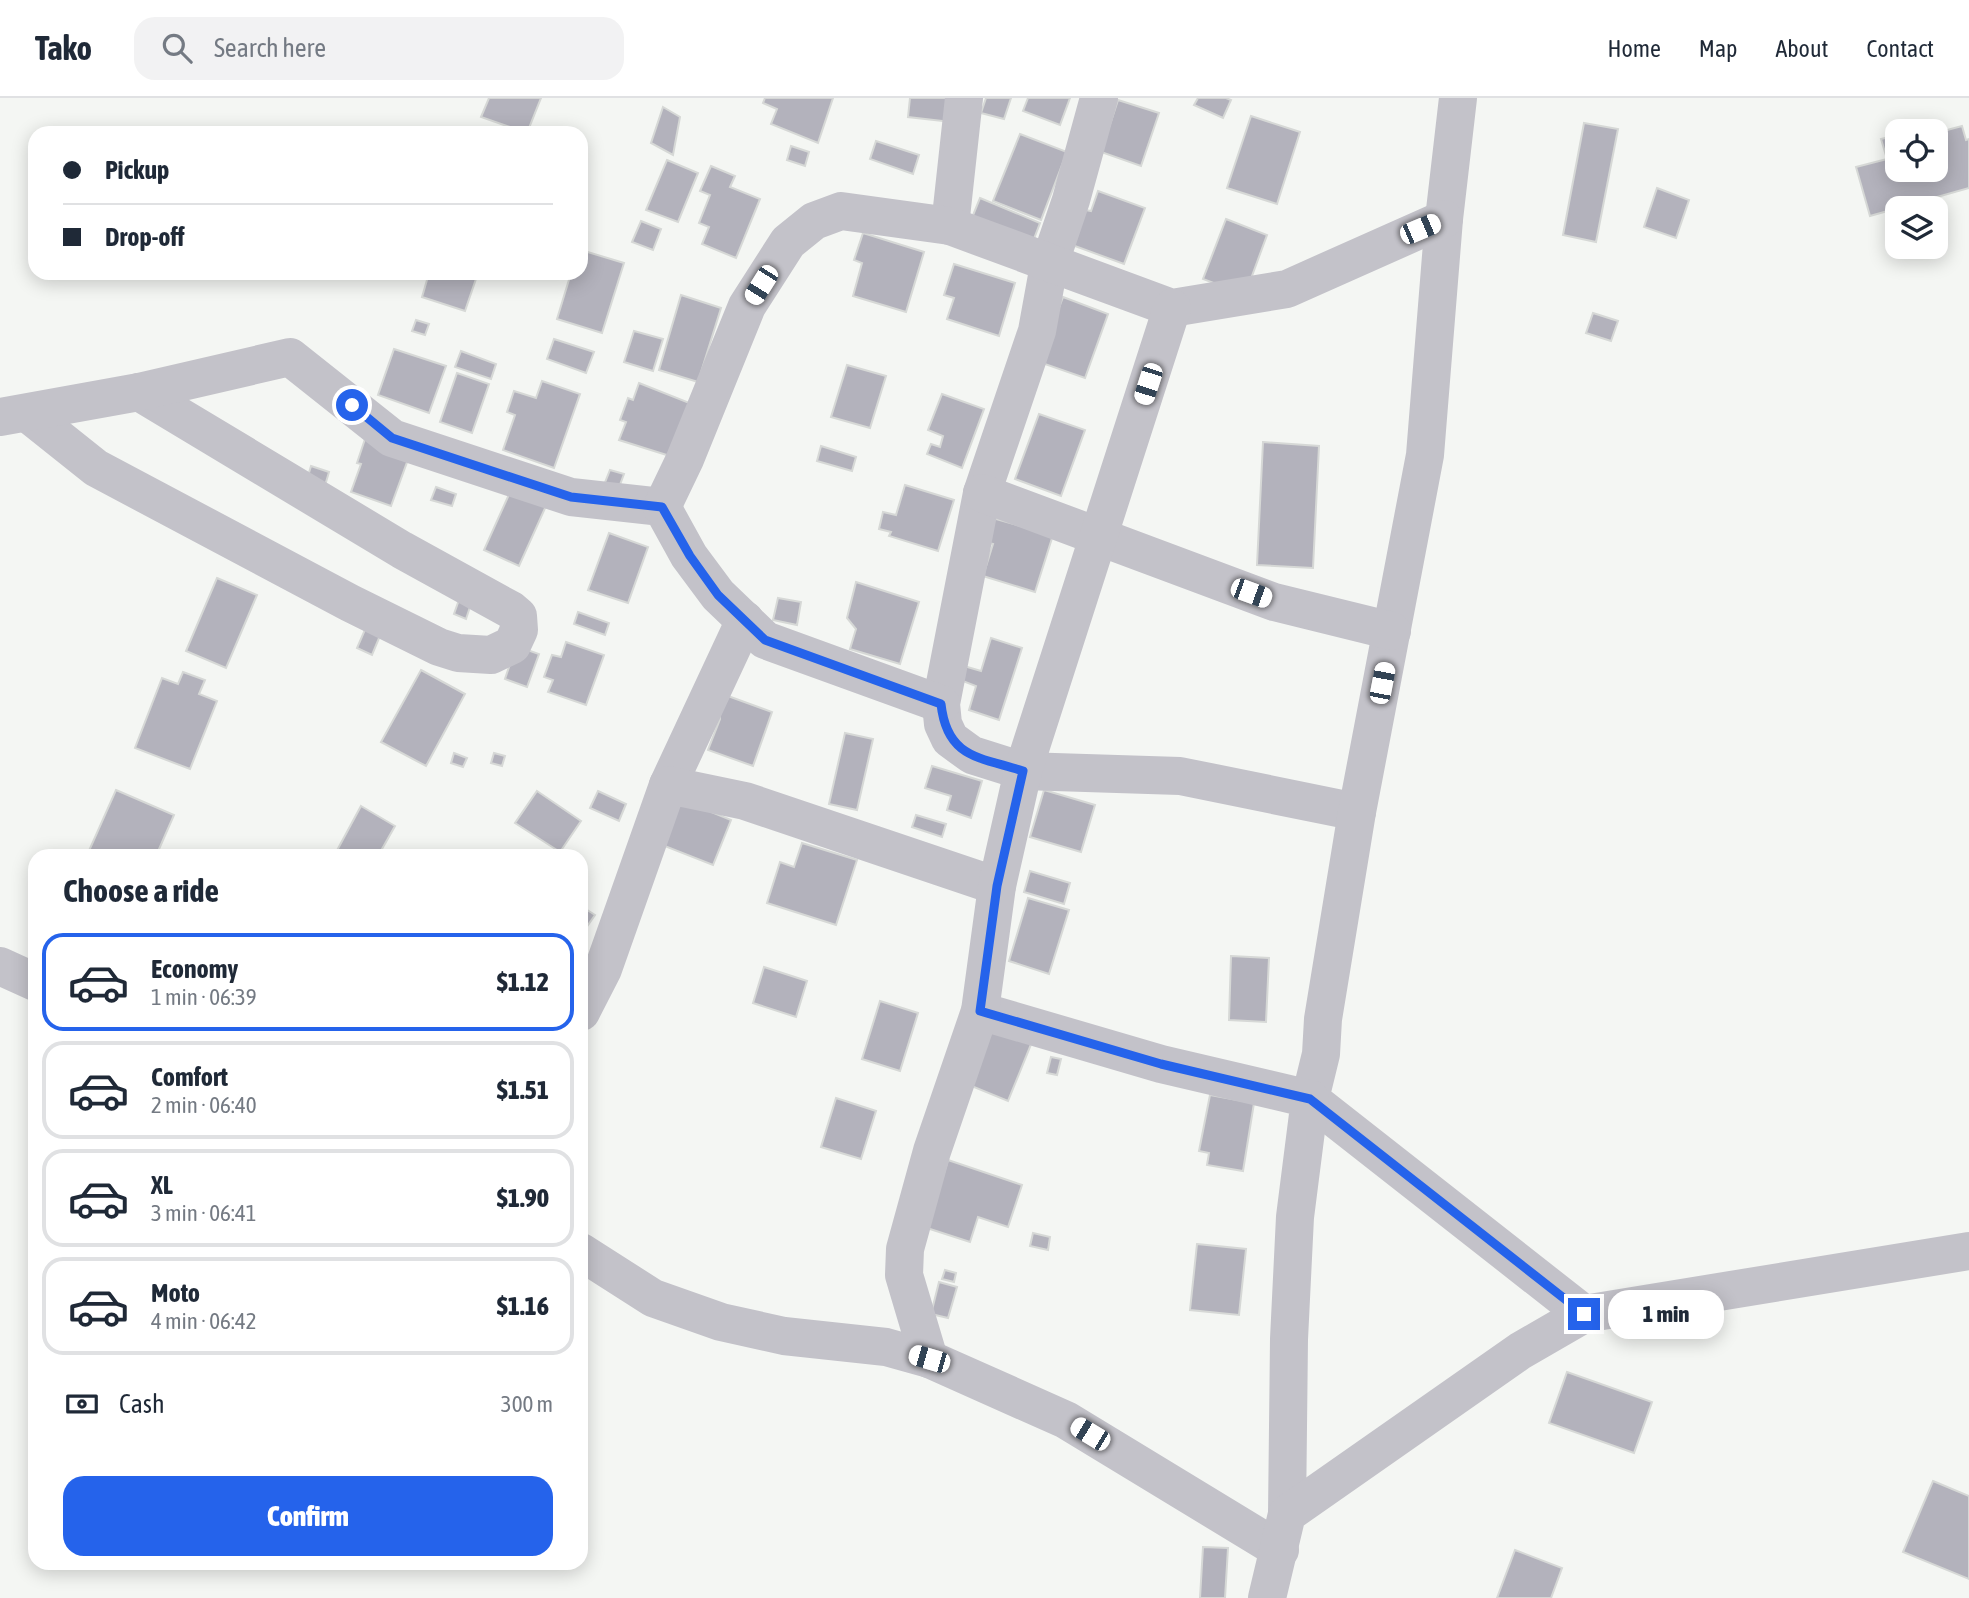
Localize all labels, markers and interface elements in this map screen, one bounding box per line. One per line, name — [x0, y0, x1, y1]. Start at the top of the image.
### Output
search box — [134, 17, 624, 80]
text: Tako — [35, 29, 92, 67]
icon: search — [158, 29, 196, 67]
text: Search here — [214, 33, 326, 63]
text: Home — [1607, 35, 1661, 62]
text: Map — [1699, 35, 1737, 62]
text: About — [1775, 35, 1828, 62]
text: Contact — [1866, 35, 1934, 62]
map controls — [1885, 119, 1948, 259]
button: locate — [1885, 119, 1948, 182]
text: Pickup — [105, 155, 169, 185]
button: layers — [1885, 196, 1948, 259]
car — [1397, 211, 1444, 247]
text: Drop-off — [105, 222, 185, 252]
car — [741, 262, 782, 308]
car — [1132, 361, 1165, 407]
route start — [336, 389, 368, 421]
car — [1228, 576, 1275, 610]
car — [1368, 660, 1397, 706]
text: Choose a ride — [63, 872, 219, 909]
icon: car — [67, 951, 130, 1014]
text: Economy — [151, 954, 238, 984]
text: $1.12 — [497, 967, 549, 997]
text: 1 min · 06:39 — [151, 984, 257, 1010]
icon: car — [67, 1059, 130, 1122]
text: Comfort — [151, 1062, 228, 1092]
text: $1.51 — [497, 1075, 549, 1105]
text: 2 min · 06:40 — [151, 1092, 257, 1118]
icon: car — [67, 1167, 130, 1230]
text: XL — [151, 1170, 173, 1200]
text: $1.90 — [497, 1183, 549, 1213]
text: 3 min · 06:41 — [151, 1200, 257, 1226]
icon: car — [67, 1275, 130, 1338]
text: Moto — [151, 1278, 200, 1308]
callout: 1 min — [1608, 1290, 1724, 1338]
text: $1.16 — [497, 1291, 549, 1321]
route end — [1568, 1298, 1600, 1330]
text: 1 min — [1643, 1301, 1689, 1327]
text: 4 min · 06:42 — [151, 1308, 257, 1334]
car — [906, 1343, 953, 1375]
icon: cash — [63, 1385, 101, 1423]
text: Cash — [119, 1389, 165, 1419]
text: 300 m — [501, 1391, 553, 1417]
car — [1067, 1414, 1114, 1454]
button: Confirm — [63, 1476, 553, 1556]

